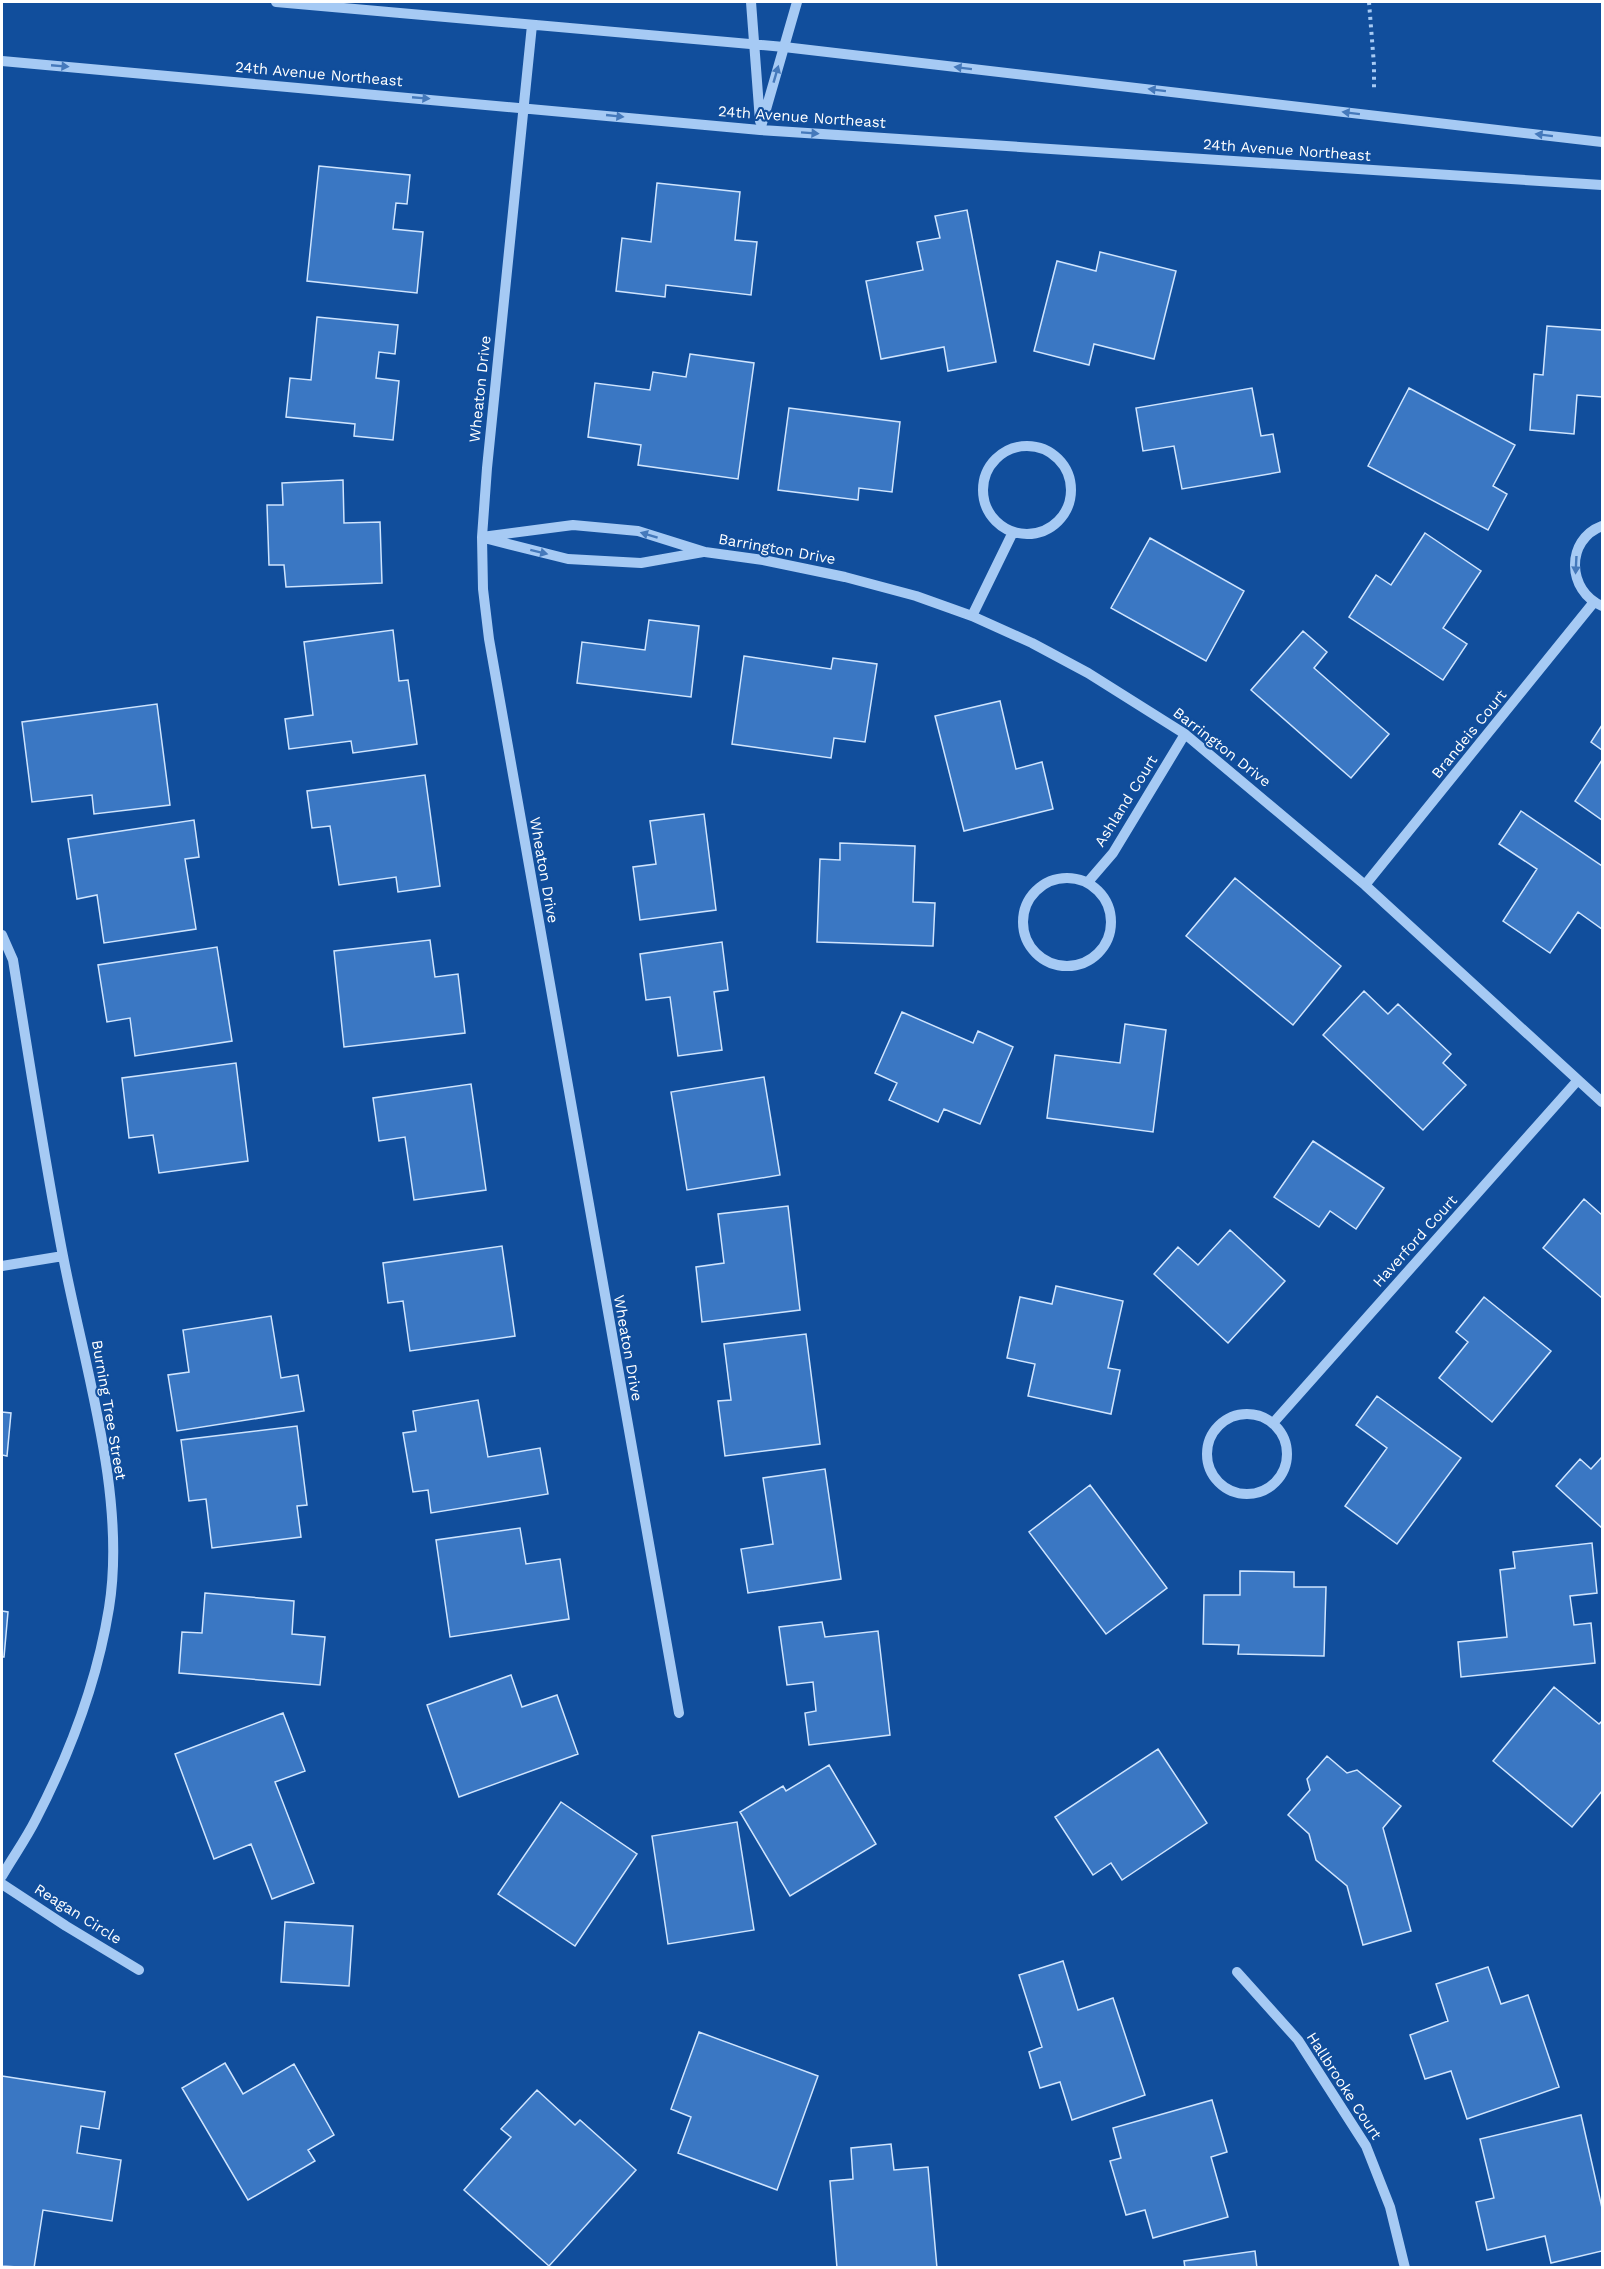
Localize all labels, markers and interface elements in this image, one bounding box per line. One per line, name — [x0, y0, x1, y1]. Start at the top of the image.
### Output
street label: 24th Avenue Northeast — [234, 58, 404, 90]
one-way arrow — [50, 61, 69, 71]
one-way arrow — [954, 63, 973, 73]
one-way arrow — [772, 65, 781, 83]
one-way arrow — [1147, 86, 1166, 95]
one-way arrow — [412, 93, 431, 103]
street label: 24th Avenue Northeast — [717, 102, 887, 132]
one-way arrow — [1341, 108, 1360, 117]
one-way arrow — [606, 111, 625, 121]
one-way arrow — [800, 129, 819, 138]
one-way arrow — [1535, 130, 1554, 140]
street label: 24th Avenue Northeast — [1202, 135, 1372, 165]
street label: Wheaton Drive — [465, 335, 495, 443]
one-way arrow — [640, 530, 658, 539]
street label: Barrington Drive — [717, 530, 837, 568]
one-way arrow — [530, 547, 548, 557]
one-way arrow — [1571, 556, 1580, 575]
street label: Brandeis Court — [1428, 685, 1511, 782]
street label: Barrington Drive — [1170, 703, 1274, 791]
street label: Ashland Court — [1091, 751, 1162, 850]
street label: Wheaton Drive — [526, 815, 562, 925]
street label: Haverford Court — [1369, 1191, 1461, 1291]
street label: Wheaton Drive — [610, 1293, 646, 1403]
street label: Burning Tree Street — [88, 1339, 130, 1482]
street label: Reagan Circle — [31, 1880, 125, 1948]
street label: Hallbrooke Court — [1303, 2029, 1386, 2144]

